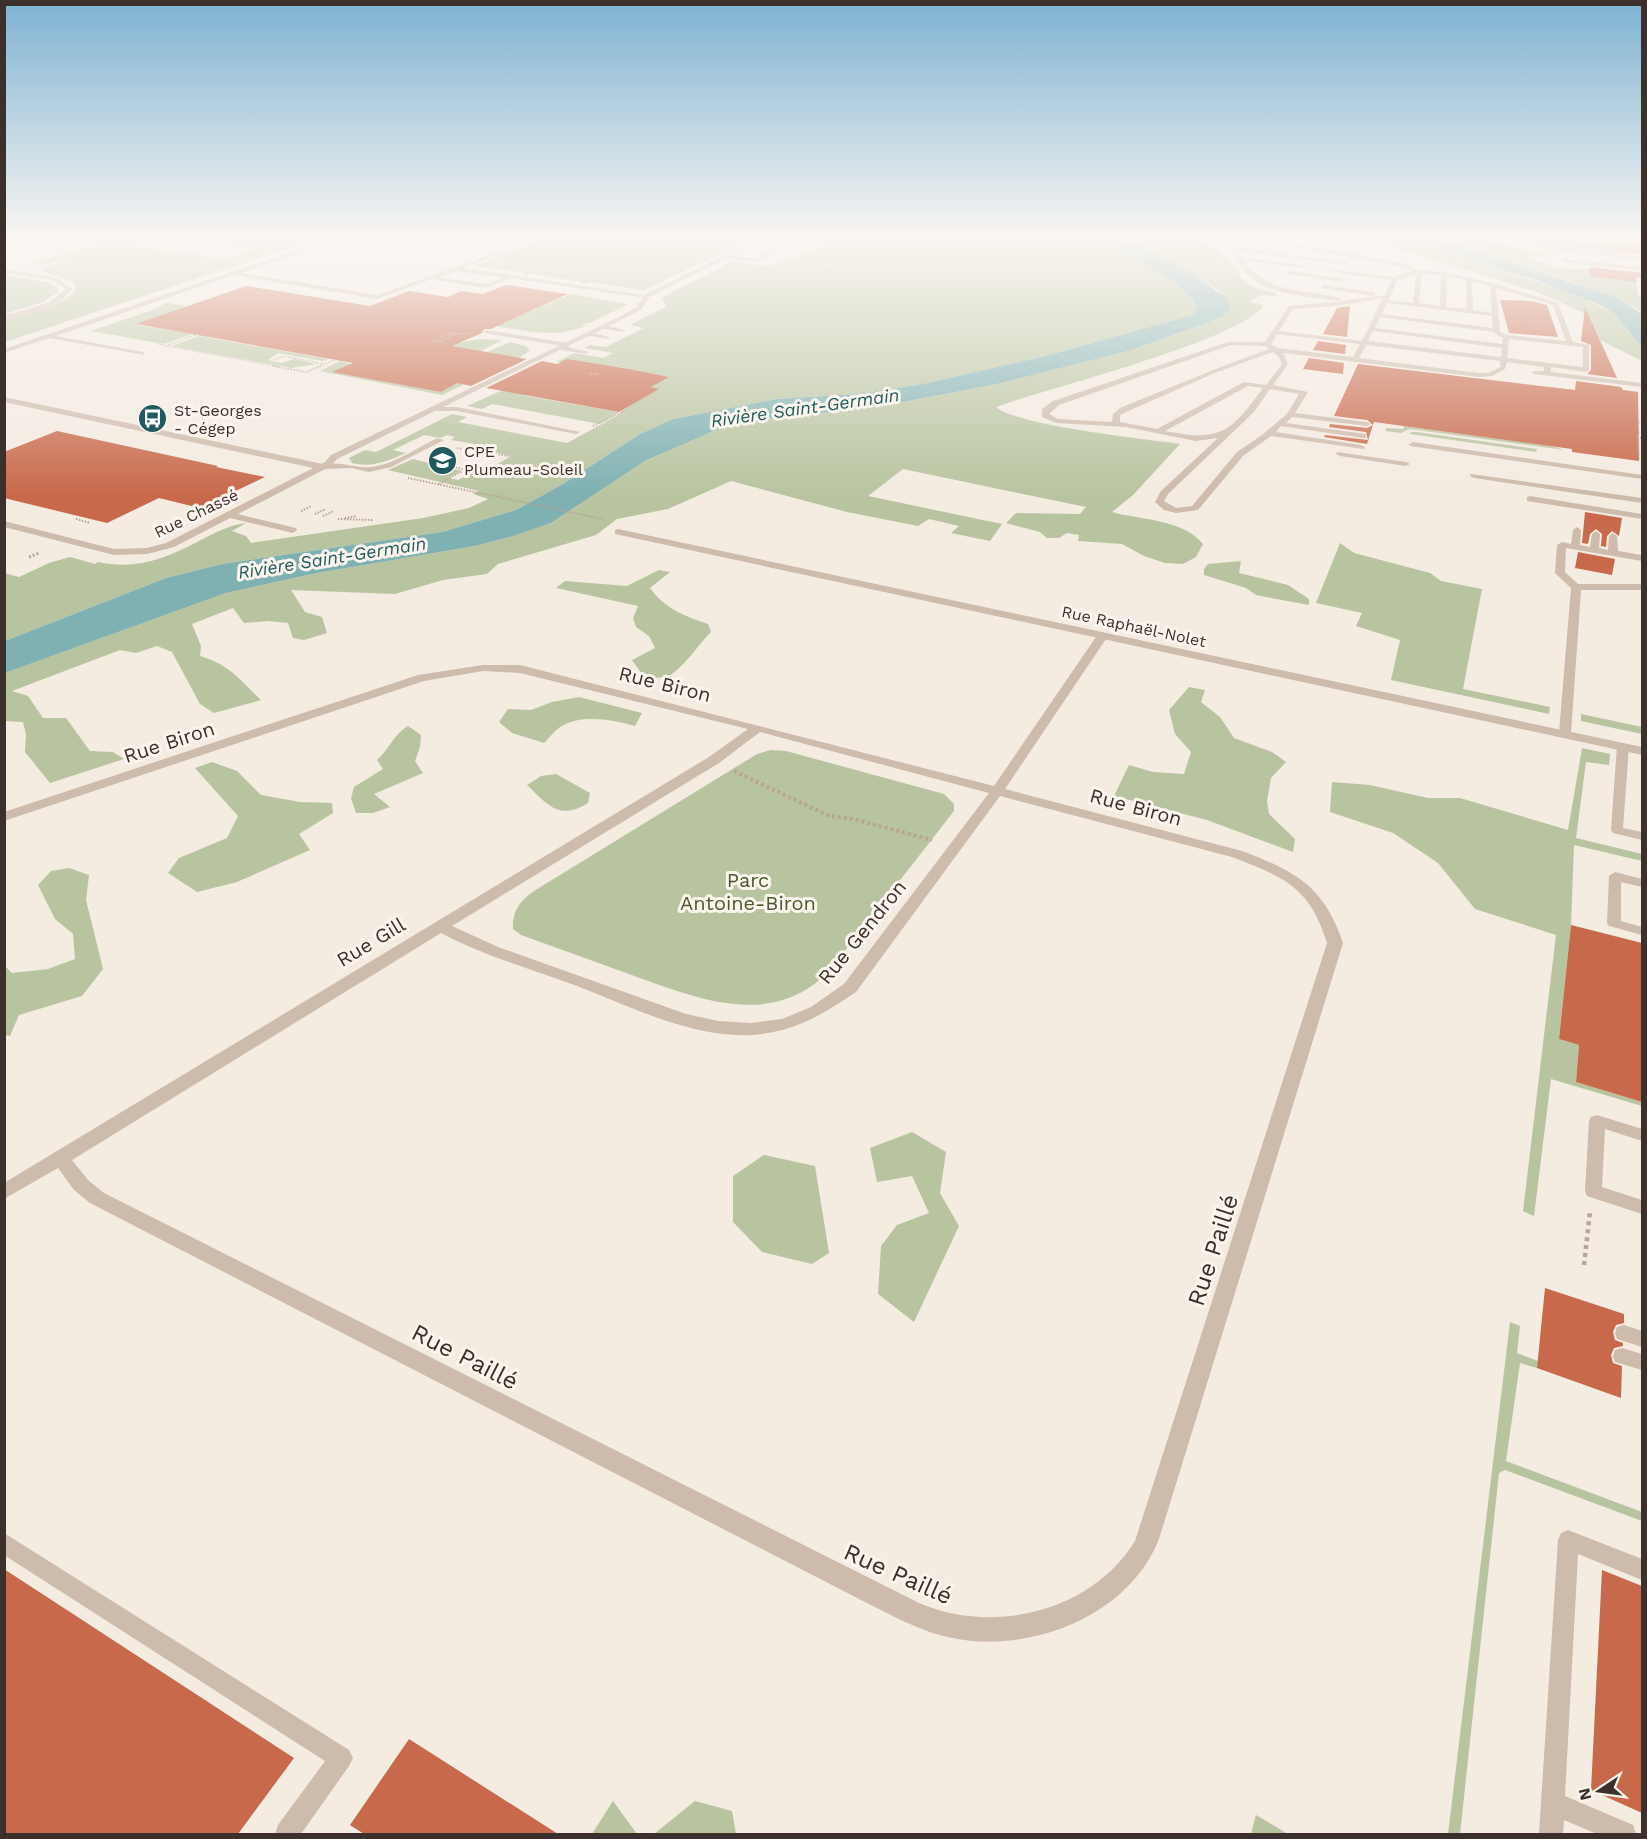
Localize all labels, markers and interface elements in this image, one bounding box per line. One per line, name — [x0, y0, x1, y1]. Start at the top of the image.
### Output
water label: Rivière Saint-Germain — [709, 384, 901, 431]
place label: St-Georges - Cégep — [174, 401, 262, 438]
bus stop icon: St-Georges - Cégep — [137, 403, 169, 435]
place label: CPE Plumeau-Soleil — [464, 442, 583, 479]
school or university icon: CPE Plumeau-Soleil — [427, 444, 459, 476]
street label: Rue Chassé — [151, 485, 241, 542]
water label: Rivière Saint-Germain — [236, 532, 428, 583]
street label: Rue Raphaël-Nolet — [1060, 602, 1208, 651]
street label: Rue Biron — [616, 661, 714, 707]
street label: Rue Biron — [120, 716, 218, 768]
street label: Rue Biron — [1087, 783, 1185, 831]
park label: Parc Antoine-Biron — [680, 868, 816, 915]
street label: Rue Gendron — [813, 875, 911, 989]
street label: Rue Gill — [332, 912, 410, 972]
street label: Rue Paillé — [1182, 1191, 1244, 1309]
street label: Rue Paillé — [407, 1318, 523, 1396]
street label: Rue Paillé — [839, 1538, 957, 1610]
north arrow — [1569, 1761, 1629, 1821]
text: N — [1574, 1786, 1595, 1802]

